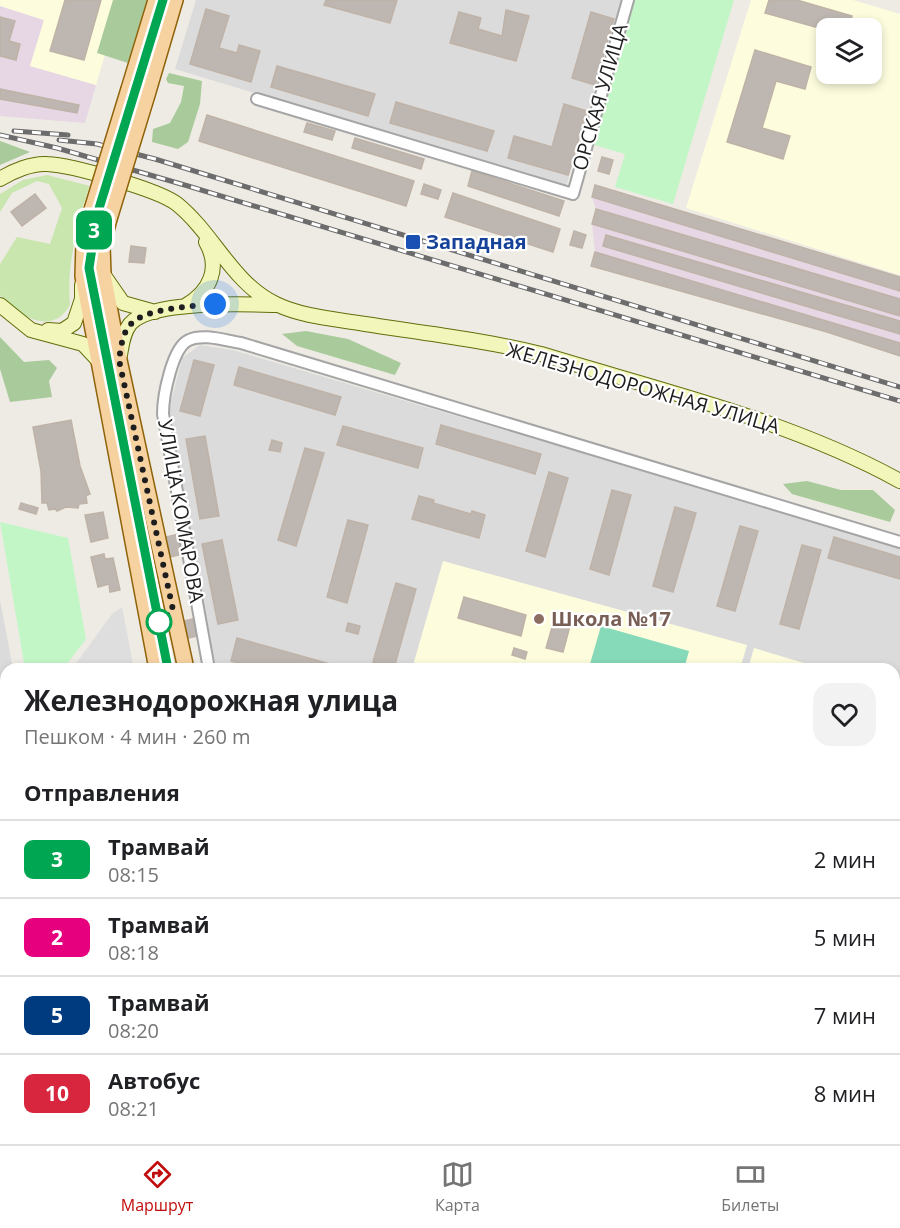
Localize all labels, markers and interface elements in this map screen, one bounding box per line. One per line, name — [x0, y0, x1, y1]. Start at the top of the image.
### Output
map controls — [816, 18, 882, 84]
button: layers — [816, 18, 882, 84]
street label: ОРСКАЯ УЛИЦА — [566, 20, 634, 174]
line badge: 3 — [74, 210, 113, 250]
text: 3 — [88, 216, 100, 244]
place label: Западная — [426, 228, 527, 255]
marker: Западная — [404, 233, 422, 251]
your location — [200, 289, 230, 319]
street label: ЖЕЛЕЗНОДОРОЖНАЯ УЛИЦА — [503, 336, 783, 440]
street label: УЛИЦА КОМАРОВА — [152, 417, 211, 605]
place label: Школа №17 — [551, 605, 671, 632]
unlabelled marker — [146, 609, 172, 635]
marker: Школа №17 — [532, 612, 546, 626]
text: Железнодорожная улица — [24, 681, 398, 719]
button: heart — [813, 683, 876, 746]
text: Пешком · 4 мин · 260 m — [24, 723, 251, 750]
text: Отправления — [24, 777, 180, 807]
text: Трамвай — [108, 831, 210, 861]
text: 2 мин — [814, 844, 876, 874]
text: 3 — [51, 845, 63, 873]
text: 08:15 — [108, 861, 159, 888]
text: Трамвай — [108, 909, 210, 939]
text: 5 мин — [814, 922, 876, 952]
text: 2 — [51, 923, 63, 951]
text: 08:18 — [108, 939, 159, 966]
text: Трамвай — [108, 987, 210, 1017]
text: 7 мин — [814, 1000, 876, 1030]
text: 5 — [51, 1001, 63, 1029]
text: 08:20 — [108, 1017, 159, 1044]
text: Автобус — [108, 1065, 200, 1095]
text: 8 мин — [814, 1078, 876, 1108]
text: 10 — [45, 1079, 69, 1107]
text: 08:21 — [108, 1095, 159, 1122]
tab: Маршрут — [121, 1158, 193, 1216]
tab: Карта — [435, 1158, 480, 1216]
tab: Билеты — [721, 1158, 779, 1216]

